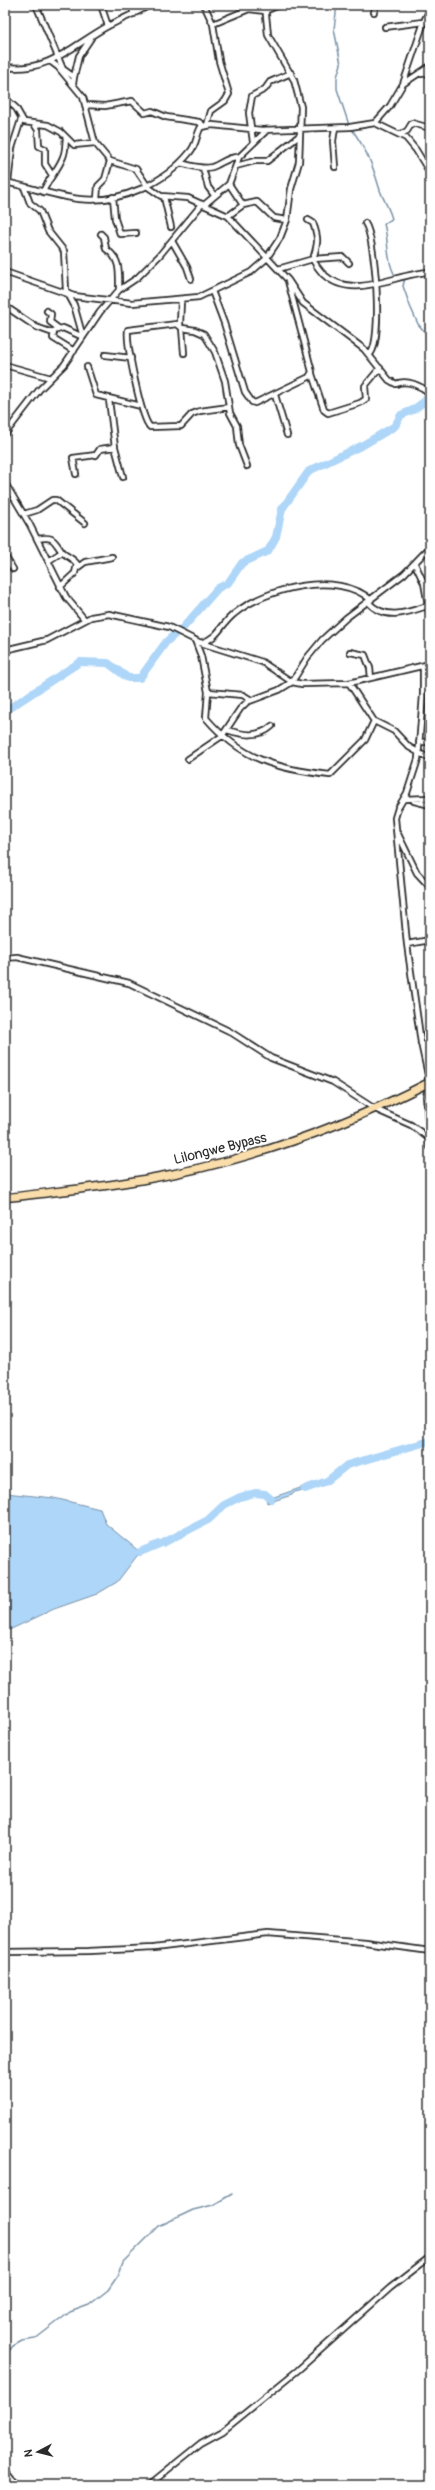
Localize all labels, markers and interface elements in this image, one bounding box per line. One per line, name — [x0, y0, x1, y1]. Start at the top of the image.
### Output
street label: Lilongwe Bypass — [172, 1129, 269, 1168]
north arrow — [18, 2432, 58, 2472]
text: N — [22, 2448, 35, 2458]

